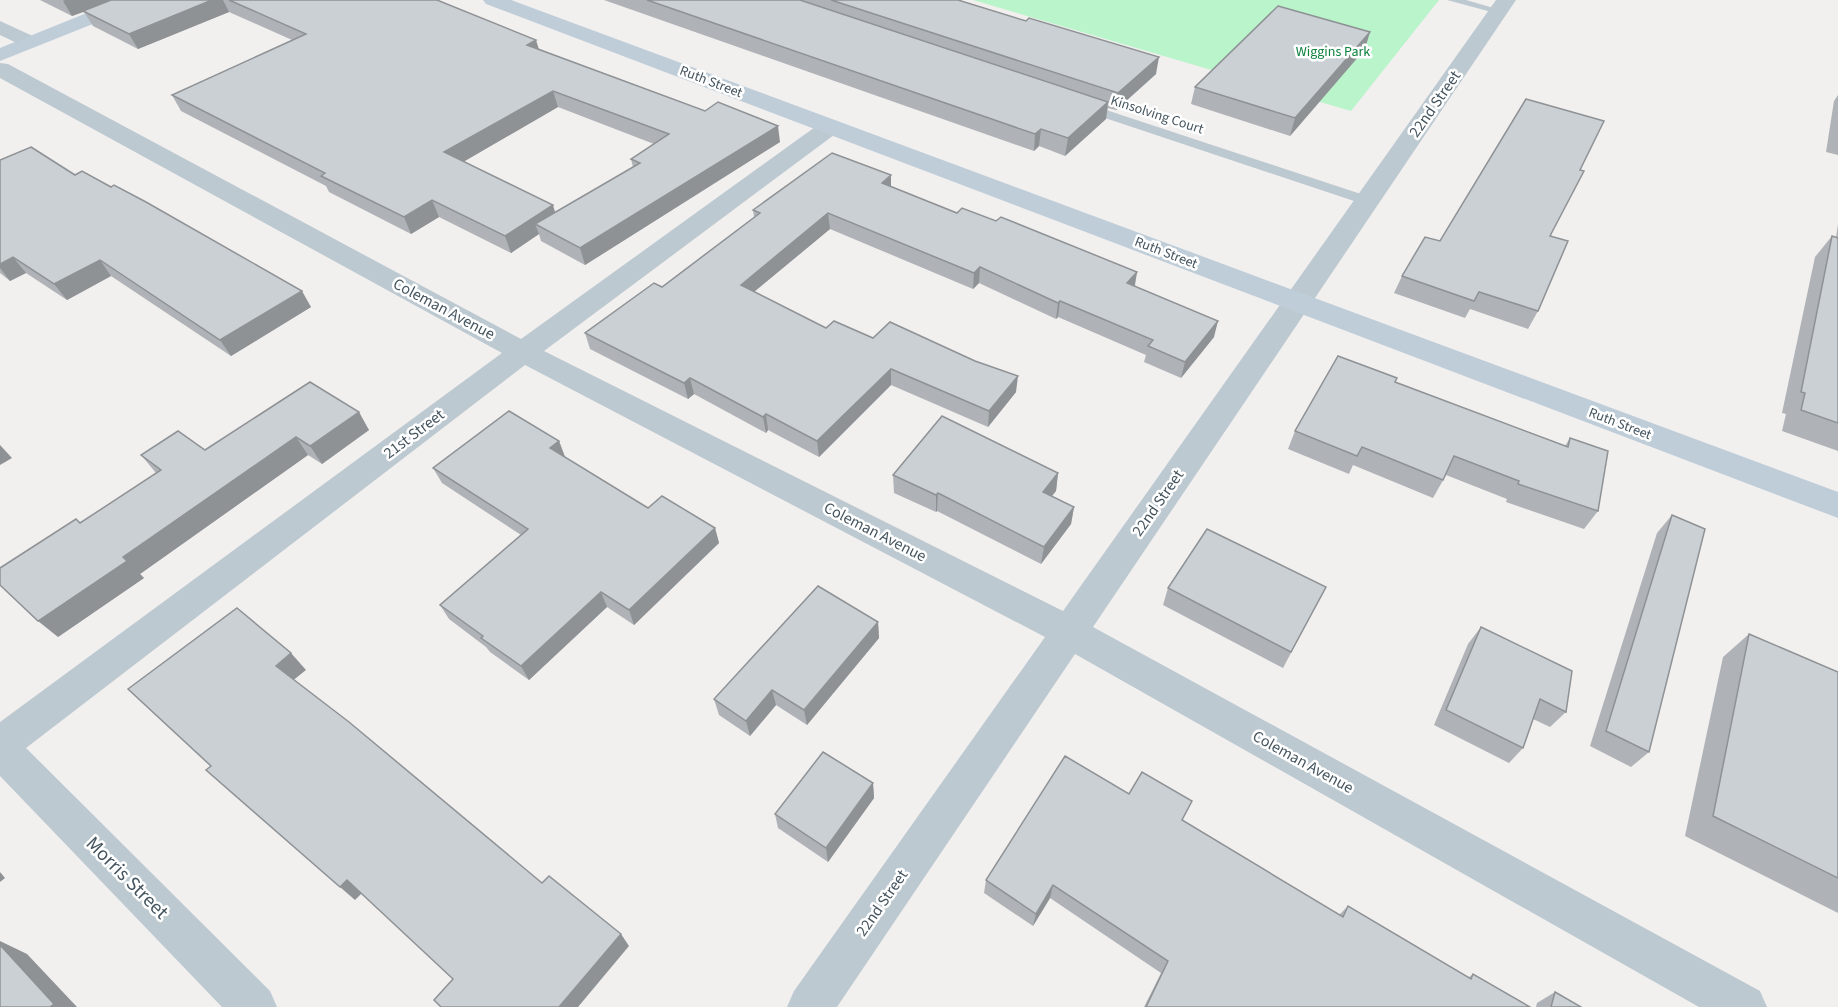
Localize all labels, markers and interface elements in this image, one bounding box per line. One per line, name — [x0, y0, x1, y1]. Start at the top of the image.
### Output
park label: Wiggins Park — [1296, 42, 1370, 62]
street label: Ruth Street — [677, 61, 746, 103]
street label: 22nd Street — [1404, 66, 1466, 142]
street label: Kinsolving Court — [1108, 91, 1206, 140]
street label: Ruth Street — [1132, 232, 1201, 274]
street label: Coleman Avenue — [389, 273, 499, 345]
street label: Ruth Street — [1586, 403, 1655, 445]
street label: 21st Street — [379, 404, 449, 464]
street label: 22nd Street — [1127, 465, 1189, 541]
street label: Coleman Avenue — [820, 497, 930, 567]
street label: Coleman Avenue — [1249, 725, 1358, 799]
street label: Morris Street — [79, 830, 175, 926]
street label: 22nd Street — [851, 865, 913, 941]

